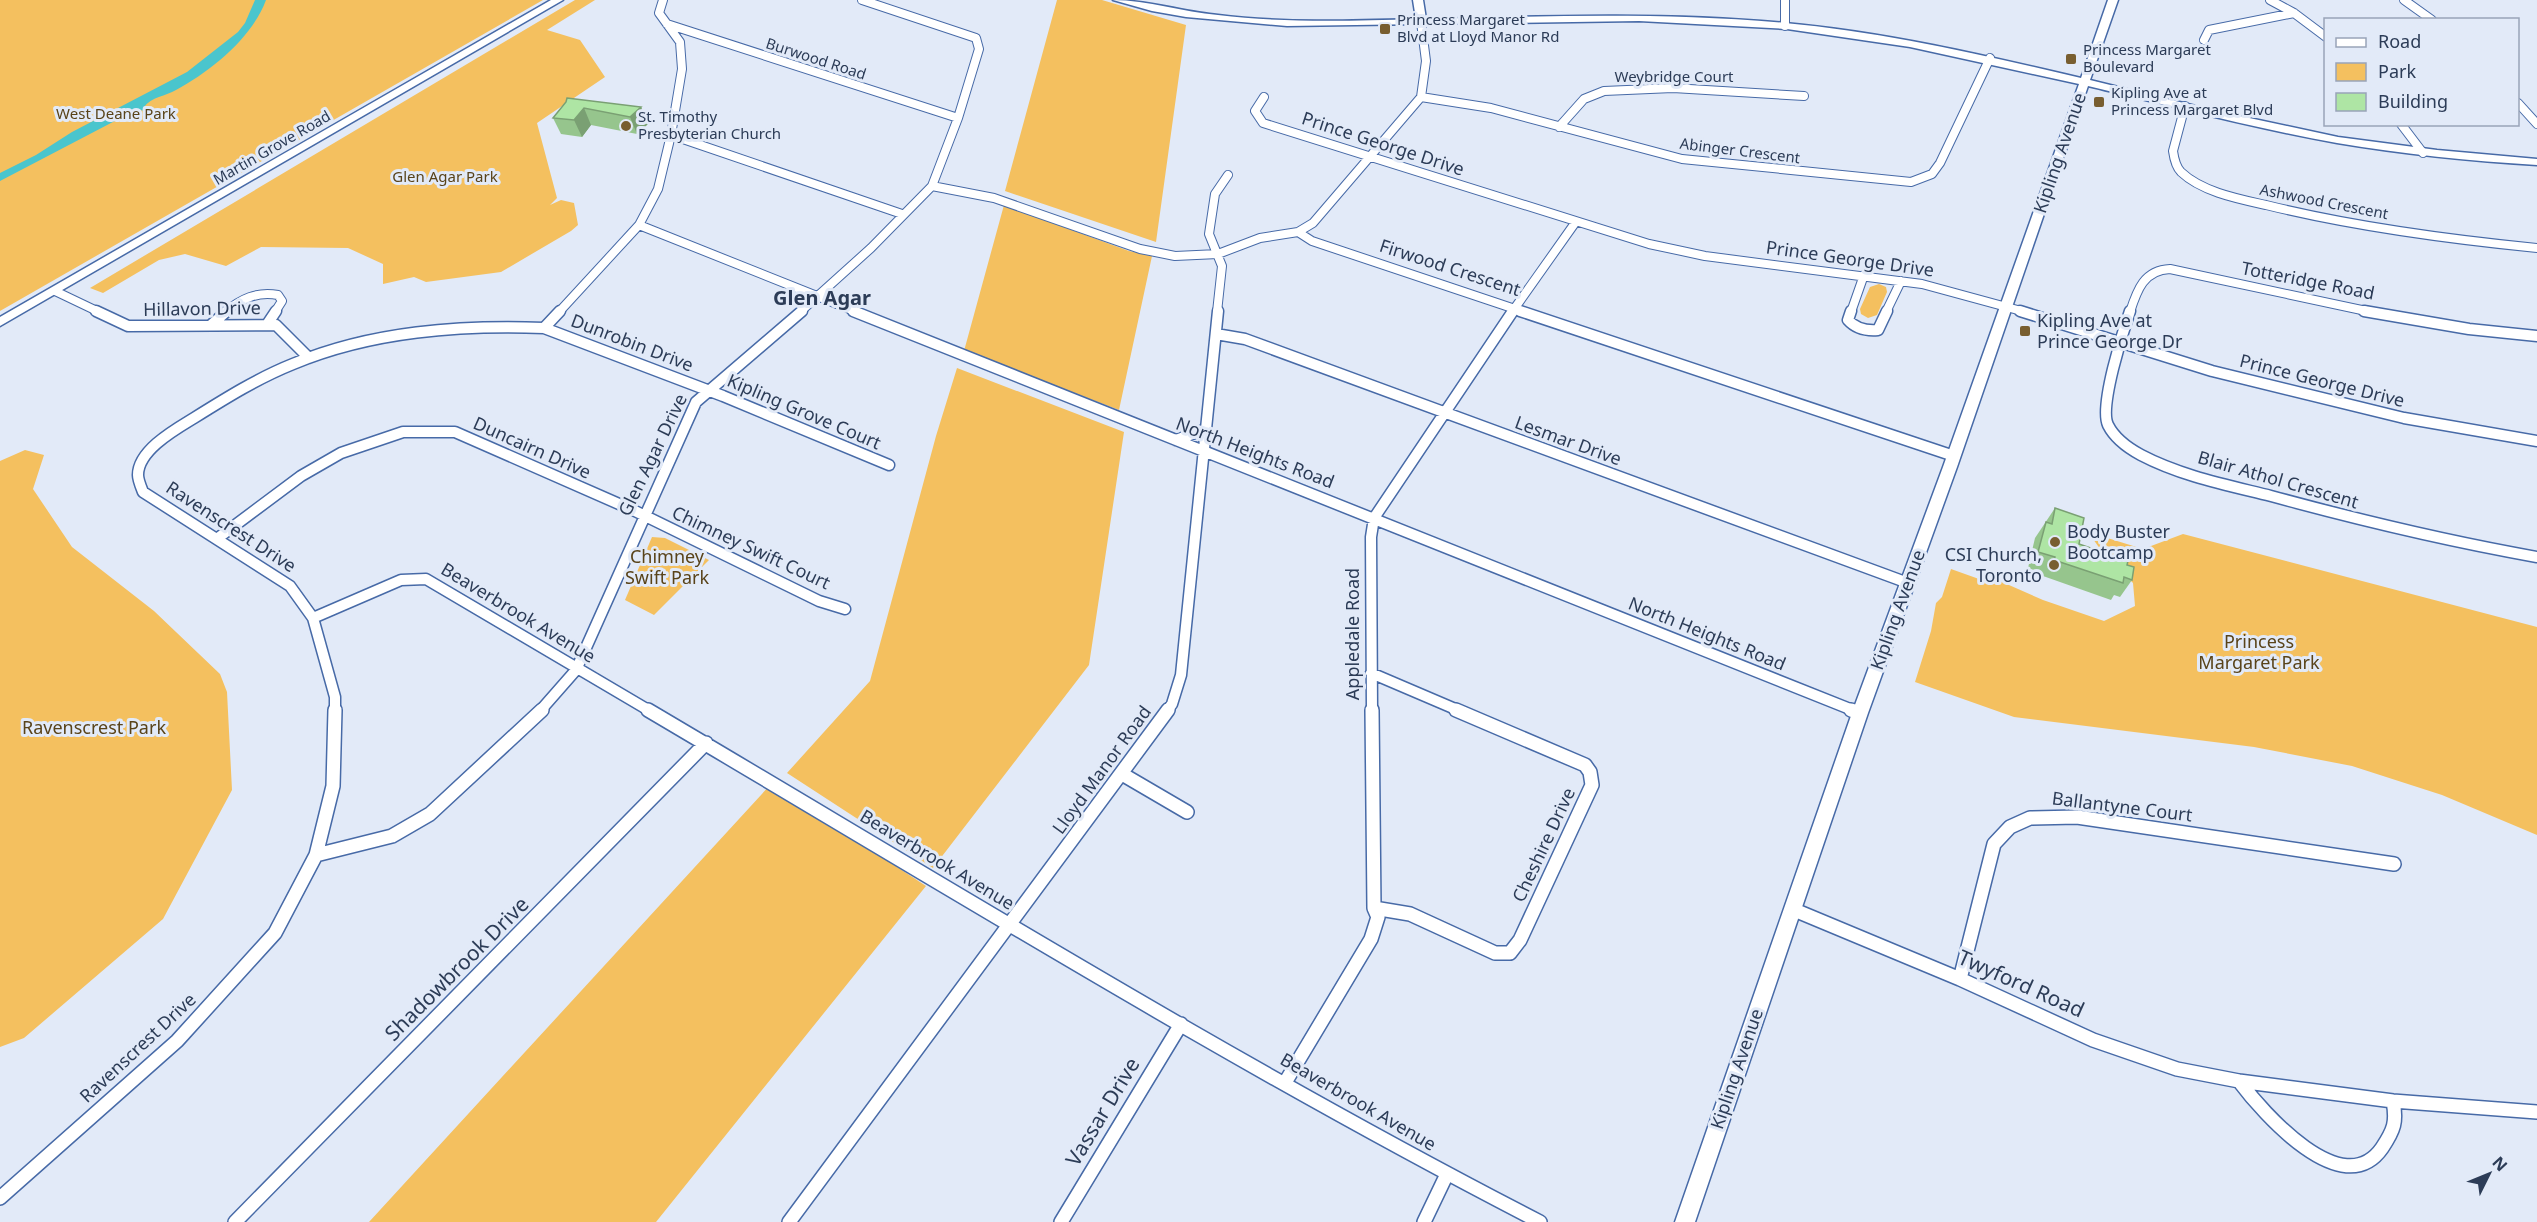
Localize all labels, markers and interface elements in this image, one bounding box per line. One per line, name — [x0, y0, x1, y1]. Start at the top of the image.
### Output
place label: Princess Margaret Blvd at Lloyd Manor Rd — [1397, 9, 1559, 46]
legend — [2324, 18, 2519, 126]
marker: Princess Margaret Blvd at Lloyd Manor Rd — [1378, 22, 1392, 36]
text: Road — [2378, 29, 2421, 53]
street label: Burwood Road — [764, 32, 869, 84]
place label: Princess Margaret Boulevard — [2083, 39, 2211, 76]
marker: Princess Margaret Boulevard — [2064, 52, 2078, 66]
text: Park — [2378, 59, 2416, 83]
street label: Weybridge Court — [1615, 66, 1734, 86]
place label: Kipling Ave at Princess Margaret Blvd — [2111, 82, 2273, 119]
street label: Kipling Avenue — [2027, 89, 2091, 216]
text: Building — [2378, 89, 2448, 113]
marker: Kipling Ave at Princess Margaret Blvd — [2092, 95, 2106, 109]
park label: West Deane Park — [56, 103, 176, 123]
street label: Martin Grove Road — [209, 105, 334, 189]
street label: Prince George Drive — [1299, 105, 1468, 181]
place label: St. Timothy Presbyterian Church — [638, 106, 781, 143]
marker: St. Timothy Presbyterian Church — [619, 119, 633, 133]
street label: Abinger Crescent — [1679, 133, 1802, 167]
park label: Glen Agar Park — [392, 166, 498, 186]
street label: Ashwood Crescent — [2258, 179, 2391, 223]
street label: Firwood Crescent — [1377, 233, 1524, 301]
street label: Prince George Drive — [1765, 234, 1936, 282]
street label: Totteridge Road — [2240, 255, 2377, 305]
district label: Glen Agar — [773, 284, 871, 311]
street label: Hillavon Drive — [143, 295, 261, 321]
street label: Dunrobin Drive — [568, 308, 697, 376]
place label: Kipling Ave at Prince George Dr — [2037, 308, 2183, 353]
marker: Kipling Ave at Prince George Dr — [2018, 324, 2032, 338]
street label: Prince George Drive — [2237, 348, 2407, 412]
street label: Kipling Grove Court — [724, 368, 885, 455]
street label: Glen Agar Drive — [612, 390, 692, 520]
street label: Duncairn Drive — [470, 410, 595, 484]
street label: Lesmar Drive — [1512, 410, 1625, 470]
street label: North Heights Road — [1173, 411, 1338, 493]
street label: Blair Athol Crescent — [2195, 445, 2362, 514]
street label: Ravenscrest Drive — [162, 475, 301, 577]
street label: Chimney Swift Court — [668, 500, 835, 595]
place label: Body Buster Bootcamp — [2067, 519, 2171, 564]
marker: Body Buster Bootcamp — [2048, 535, 2062, 549]
place label: CSI Church, Toronto — [1945, 542, 2042, 587]
park label: Chimney Swift Park — [625, 544, 709, 589]
street label: Kipling Avenue — [1864, 546, 1930, 673]
street label: Beaverbrook Avenue — [437, 557, 600, 668]
marker: CSI Church, Toronto — [2047, 558, 2061, 572]
street label: Appledale Road — [1340, 568, 1364, 700]
street label: North Heights Road — [1625, 591, 1790, 676]
park label: Princess Margaret Park — [2198, 629, 2320, 674]
street label: Lloyd Manor Road — [1046, 700, 1156, 838]
park label: Ravenscrest Park — [22, 715, 166, 739]
street label: Cheshire Drive — [1506, 784, 1580, 906]
street label: Ballantyne Court — [2051, 785, 2194, 827]
street label: Beaverbrook Avenue — [856, 804, 1019, 915]
street label: Shadowbrook Drive — [378, 890, 534, 1046]
street label: Twyford Road — [1954, 943, 2089, 1023]
street label: Ravenscrest Drive — [74, 987, 201, 1107]
street label: Kipling Avenue — [1704, 1005, 1768, 1132]
street label: Beaverbrook Avenue — [1276, 1047, 1441, 1156]
street label: Vassar Drive — [1059, 1052, 1146, 1171]
north arrow — [2459, 1144, 2519, 1204]
text: N — [2487, 1152, 2512, 1176]

